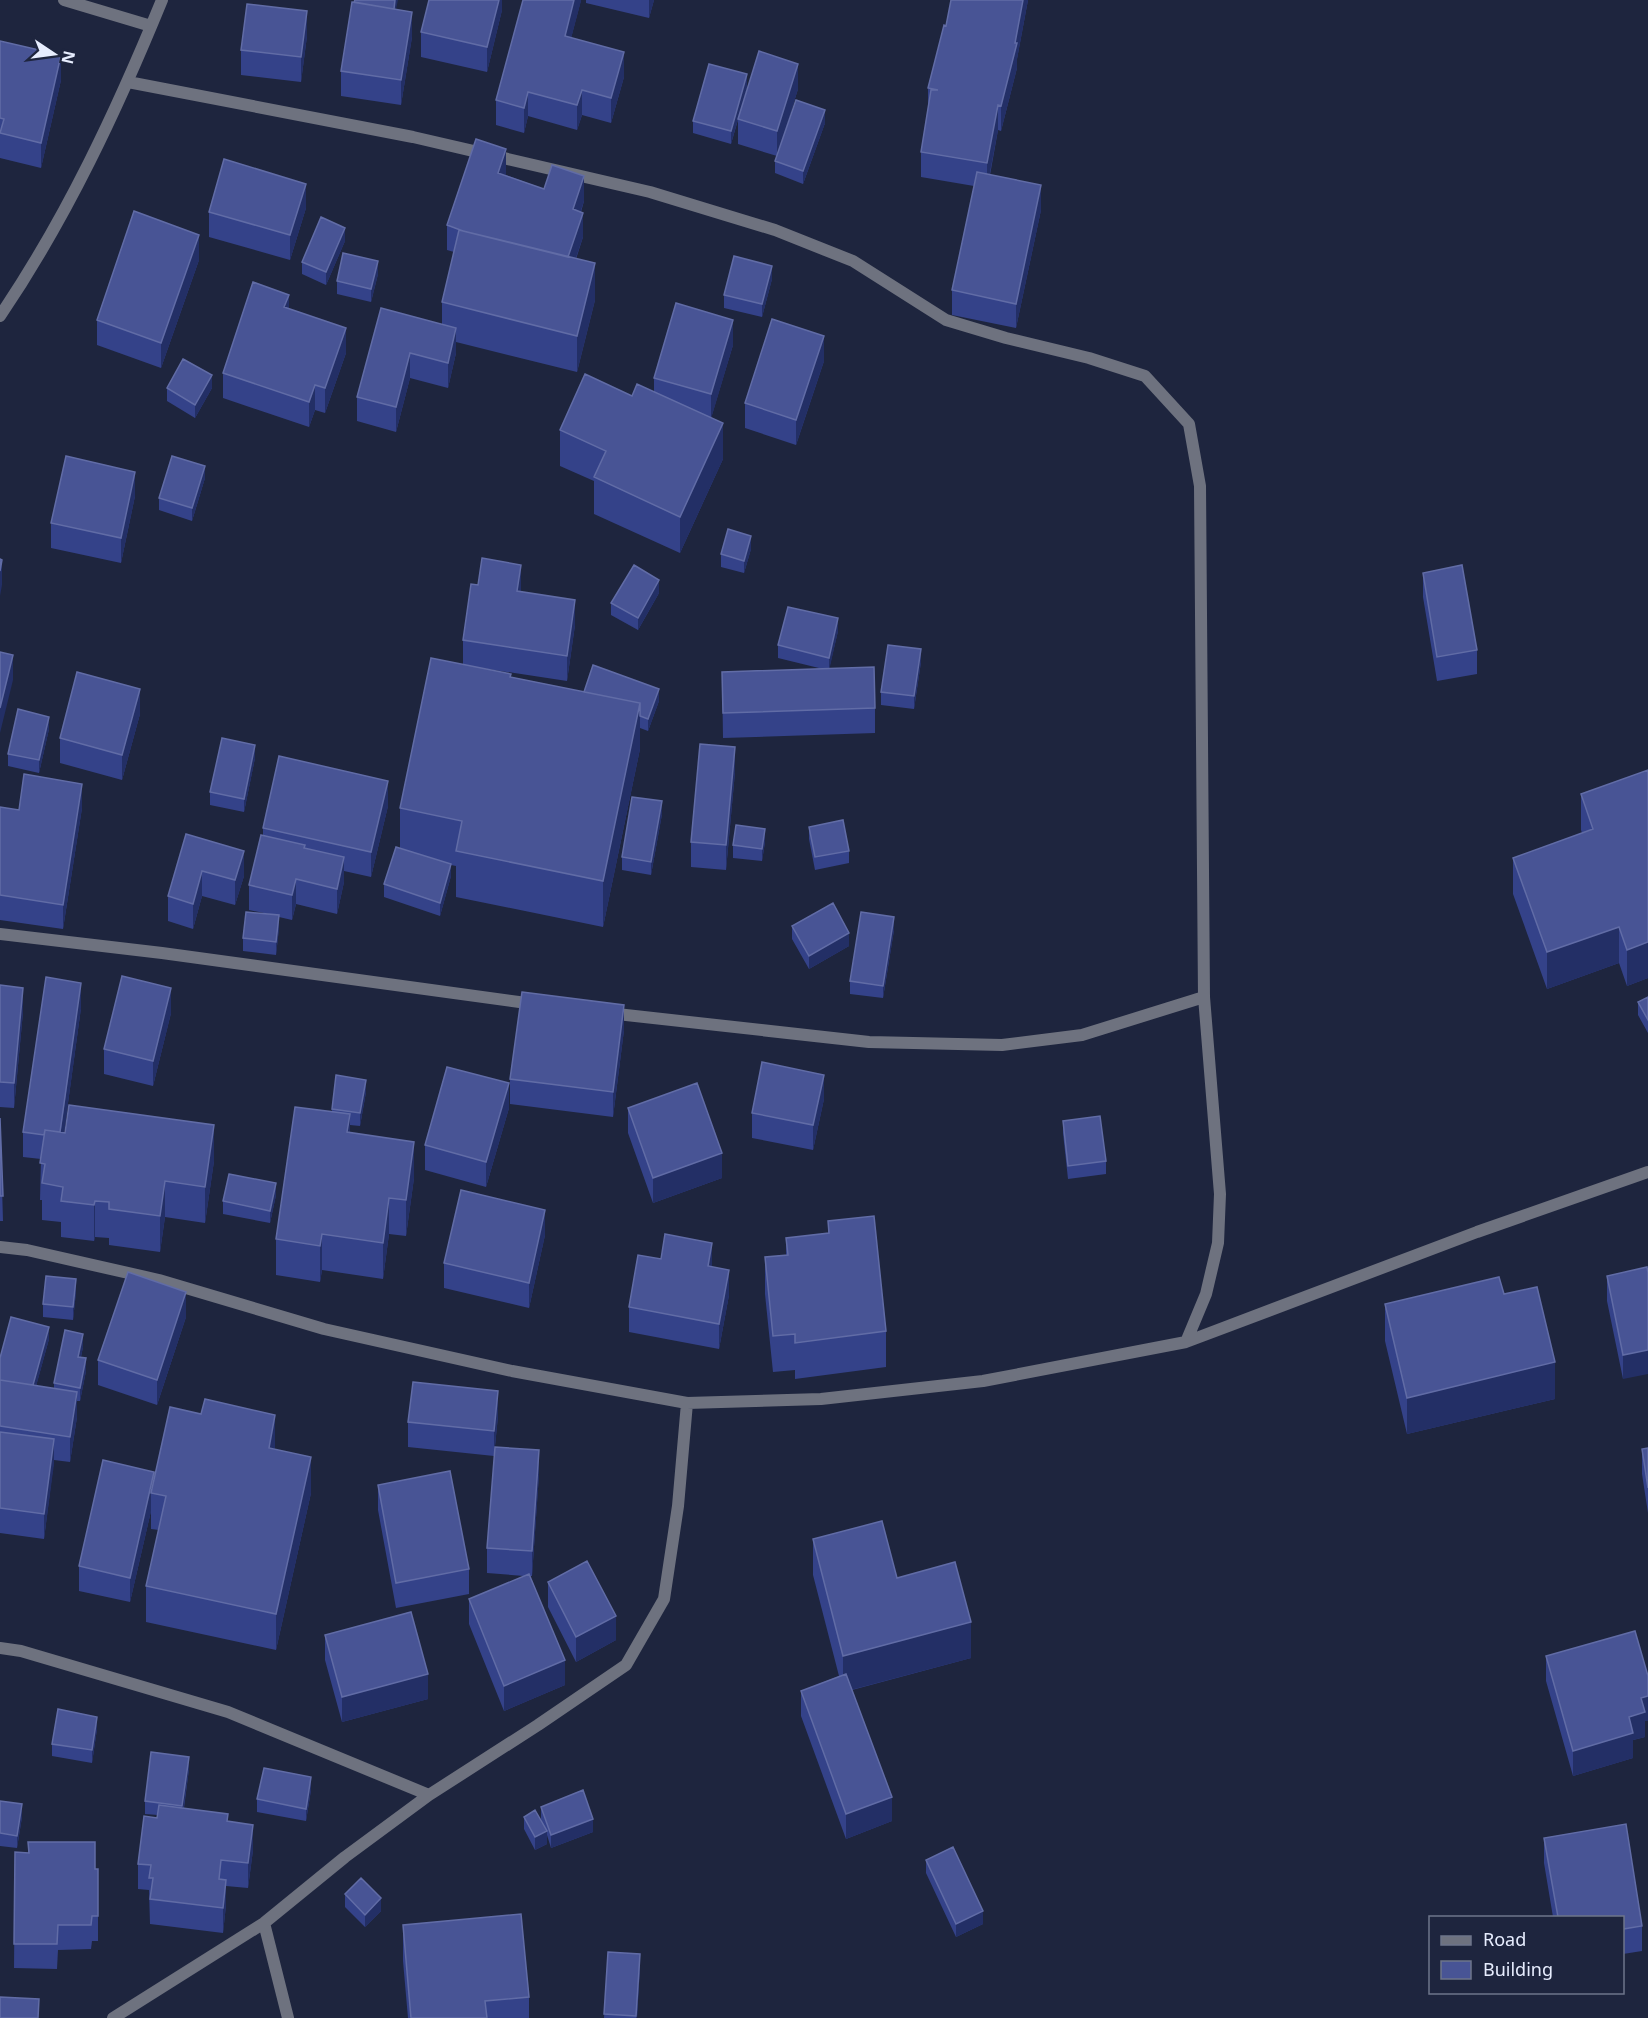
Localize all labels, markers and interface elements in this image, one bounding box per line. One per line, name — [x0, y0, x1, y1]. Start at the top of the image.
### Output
north arrow — [24, 24, 84, 84]
text: N — [56, 49, 81, 66]
legend — [1429, 1916, 1624, 1994]
text: Road — [1483, 1927, 1526, 1951]
text: Building — [1483, 1957, 1553, 1981]

